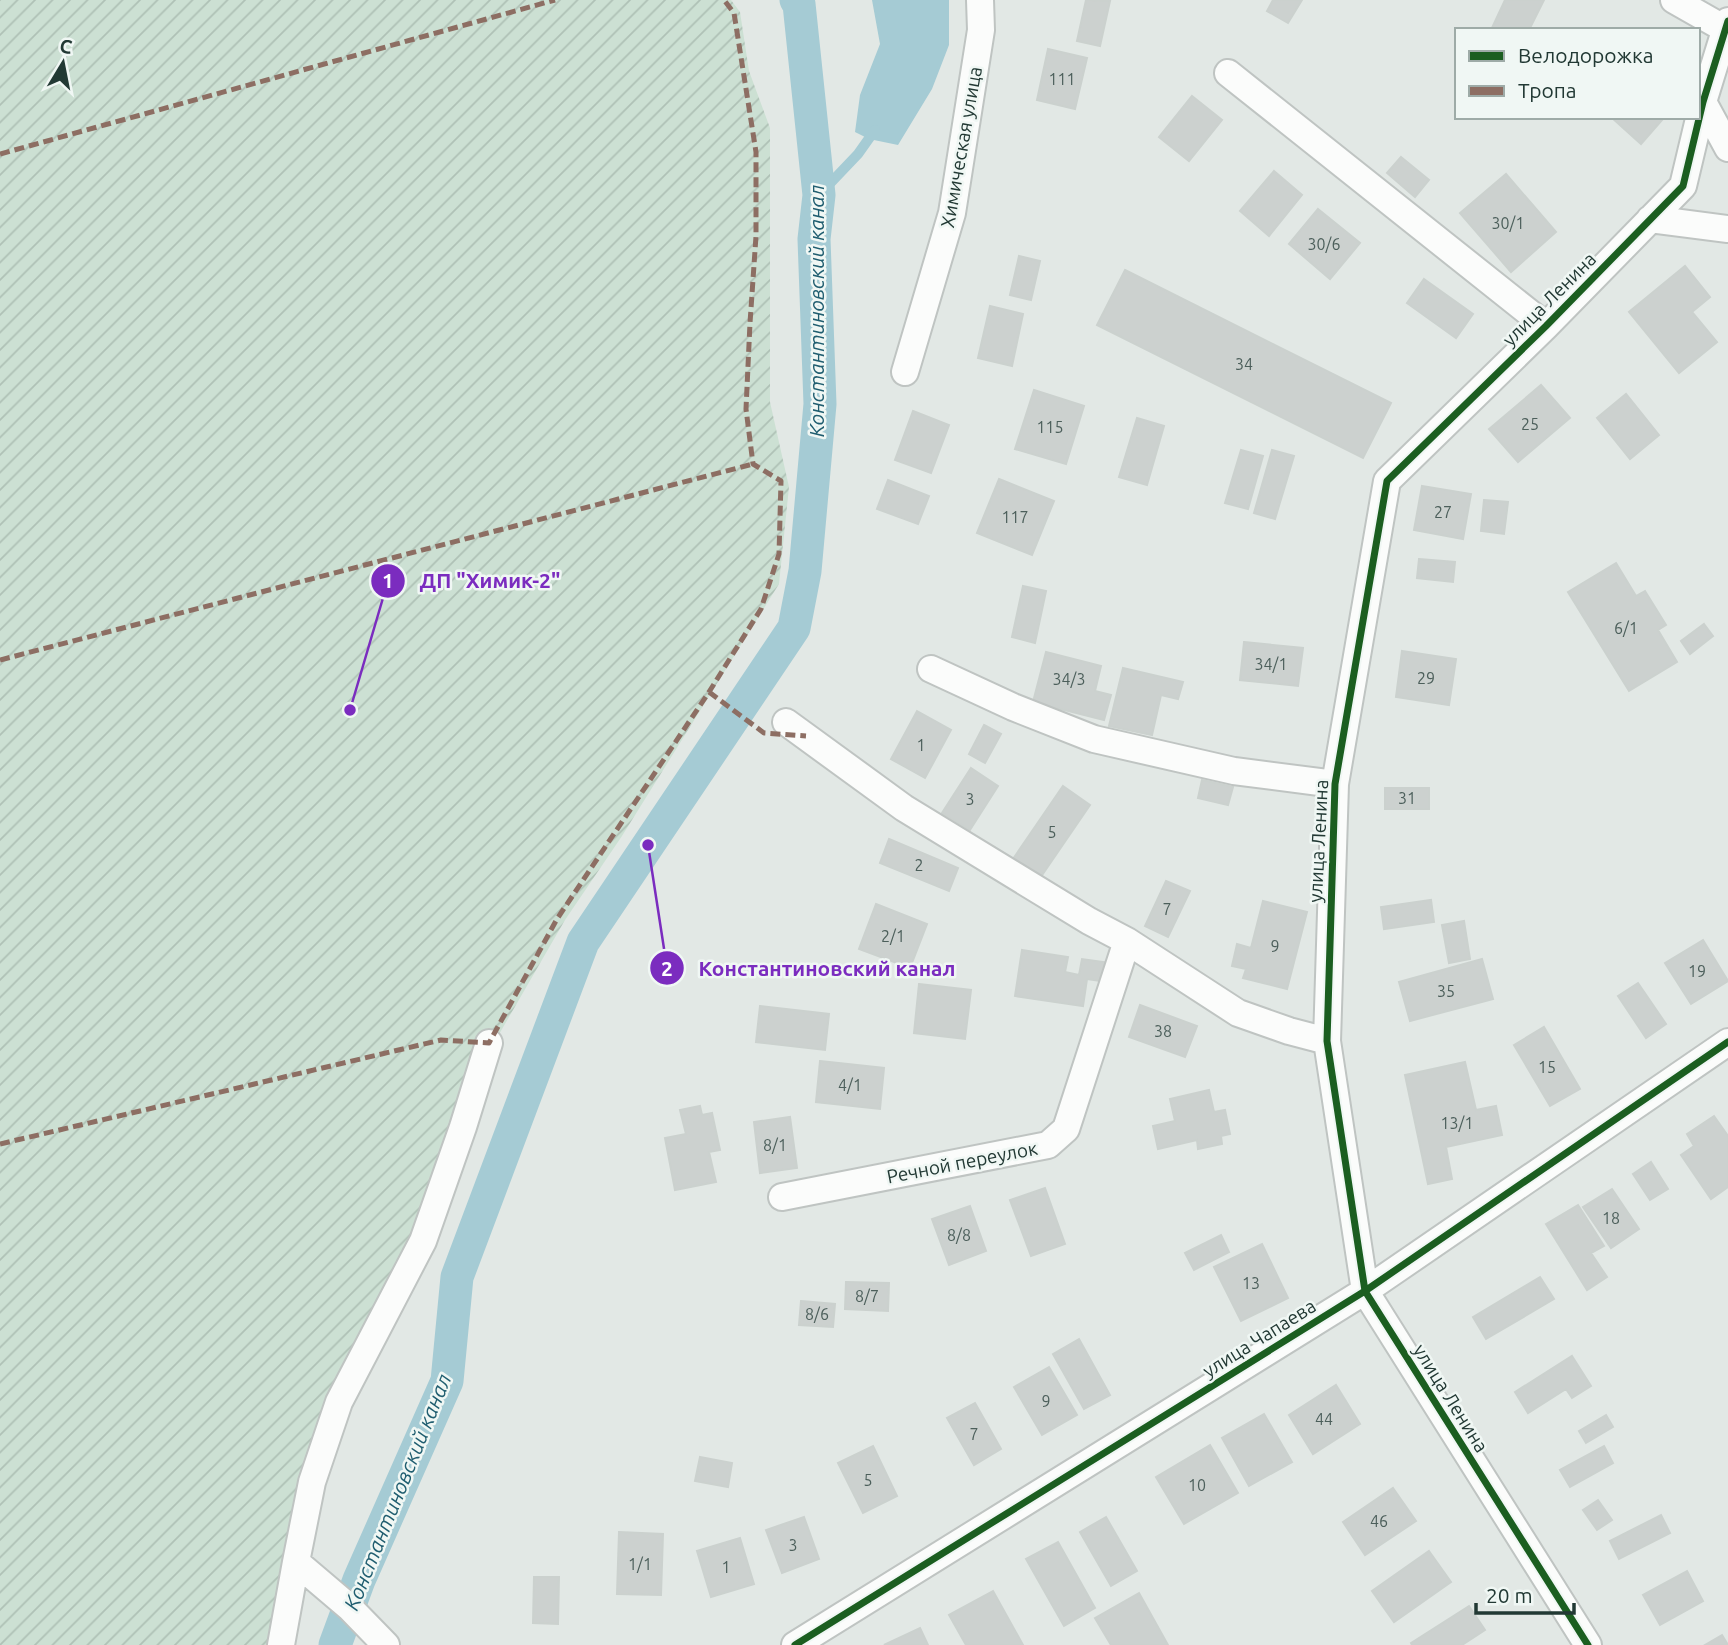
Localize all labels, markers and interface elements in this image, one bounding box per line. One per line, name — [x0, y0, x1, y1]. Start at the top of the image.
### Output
north arrow — [28, 28, 98, 98]
legend — [1455, 28, 1700, 119]
text: С — [58, 34, 74, 58]
text: Велодорожка — [1518, 43, 1654, 67]
street label: Химическая улица — [936, 65, 986, 229]
house number: 111 — [1048, 70, 1076, 88]
text: Тропа — [1518, 78, 1577, 102]
water label: Константиновский канал — [804, 184, 828, 437]
house number: 30/1 — [1492, 214, 1524, 232]
house number: 30/6 — [1308, 235, 1340, 253]
street label: улица Ленина — [1498, 248, 1600, 350]
house number: 34 — [1235, 355, 1253, 373]
house number: 25 — [1521, 415, 1539, 433]
house number: 115 — [1036, 418, 1064, 436]
house number: 27 — [1434, 503, 1452, 521]
house number: 117 — [1001, 508, 1029, 526]
callout: ДП "Химик-2" — [371, 560, 574, 602]
text: 1 — [382, 568, 394, 592]
text: ДП "Химик-2" — [420, 568, 560, 592]
house number: 6/1 — [1614, 619, 1638, 637]
house number: 34/1 — [1255, 655, 1287, 673]
house number: 29 — [1417, 669, 1435, 687]
house number: 34/3 — [1053, 670, 1085, 688]
house number: 1 — [916, 736, 926, 754]
street label: улица Ленина — [1304, 779, 1332, 903]
house number: 31 — [1398, 789, 1416, 807]
house number: 3 — [965, 790, 975, 808]
house number: 5 — [1047, 823, 1057, 841]
house number: 2 — [914, 856, 924, 874]
house number: 7 — [1162, 900, 1172, 918]
house number: 2/1 — [881, 927, 905, 945]
house number: 9 — [1270, 937, 1280, 955]
callout: Константиновский канал — [649, 947, 969, 989]
text: 2 — [661, 956, 673, 980]
text: Константиновский канал — [699, 956, 955, 980]
house number: 19 — [1688, 962, 1706, 980]
house number: 35 — [1437, 982, 1455, 1000]
house number: 38 — [1154, 1022, 1172, 1040]
house number: 15 — [1538, 1058, 1556, 1076]
house number: 4/1 — [838, 1076, 862, 1094]
house number: 13/1 — [1441, 1114, 1473, 1132]
house number: 8/1 — [763, 1136, 787, 1154]
street label: Речной переулок — [885, 1137, 1039, 1187]
house number: 18 — [1602, 1209, 1620, 1227]
house number: 8/8 — [947, 1226, 971, 1244]
house number: 13 — [1242, 1274, 1260, 1292]
house number: 8/7 — [855, 1287, 879, 1305]
street label: улица Чапаева — [1198, 1294, 1320, 1382]
house number: 8/6 — [805, 1305, 829, 1323]
street label: улица Ленина — [1409, 1340, 1493, 1456]
water label: Константиновский канал — [339, 1370, 456, 1614]
house number: 9 — [1041, 1392, 1051, 1410]
house number: 44 — [1315, 1410, 1333, 1428]
house number: 7 — [969, 1425, 979, 1443]
house number: 5 — [863, 1471, 873, 1489]
house number: 10 — [1188, 1476, 1206, 1494]
house number: 46 — [1370, 1512, 1388, 1530]
house number: 3 — [788, 1536, 798, 1554]
house number: 1/1 — [628, 1555, 652, 1573]
house number: 1 — [721, 1558, 731, 1576]
scale bar — [1476, 1572, 1574, 1616]
text: 20 m — [1486, 1583, 1533, 1607]

